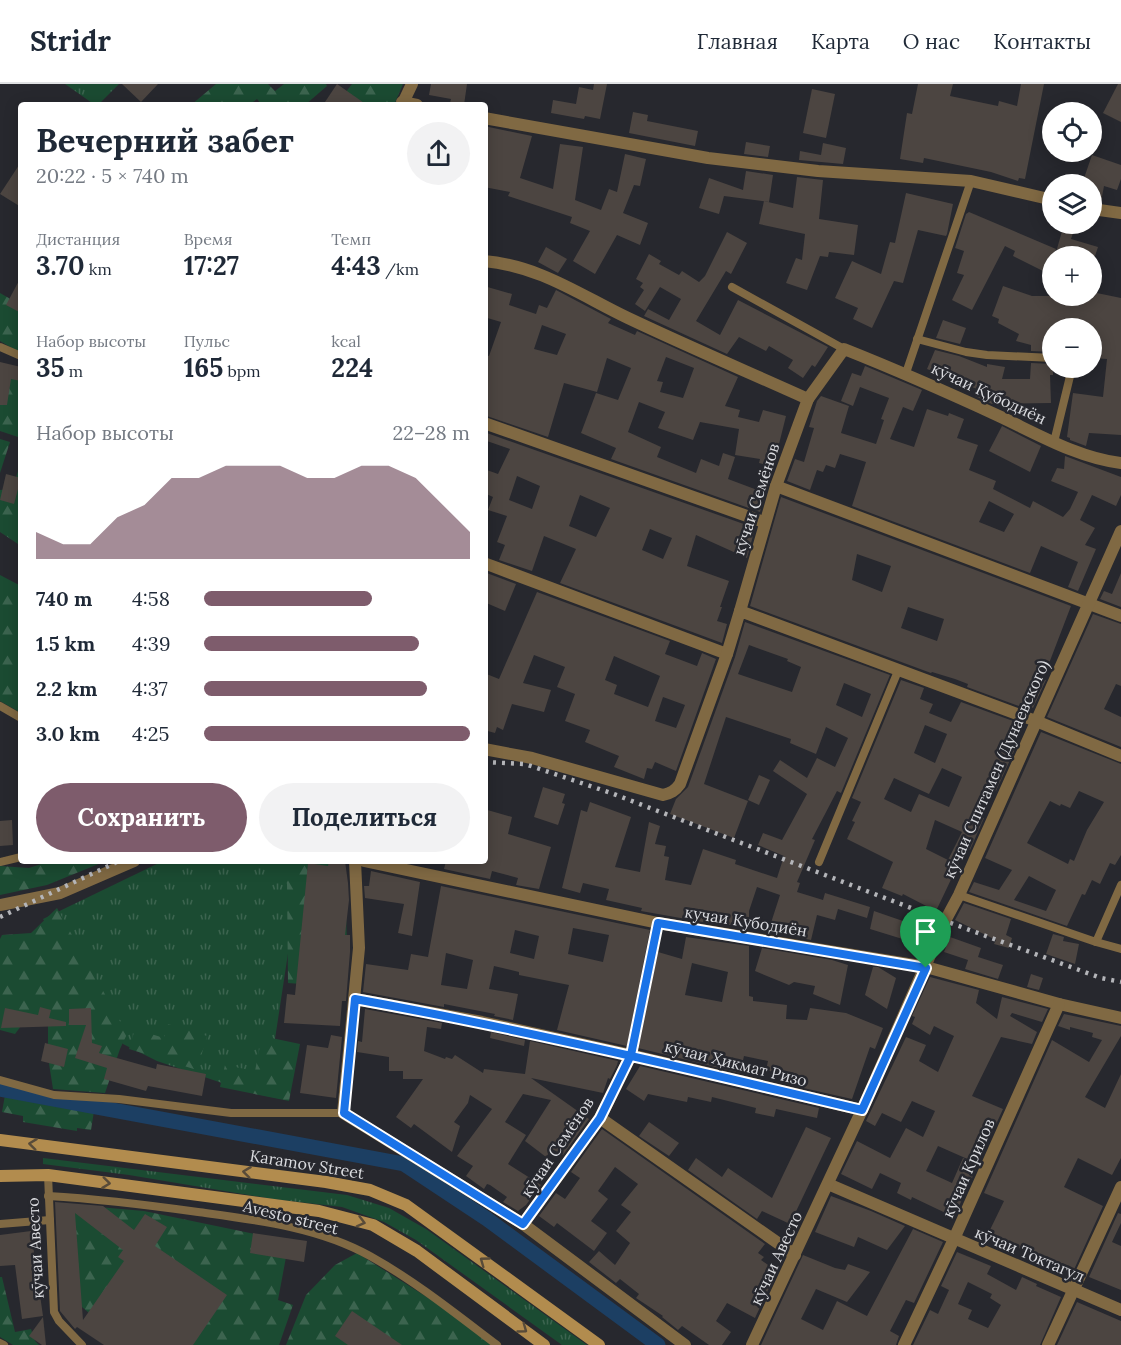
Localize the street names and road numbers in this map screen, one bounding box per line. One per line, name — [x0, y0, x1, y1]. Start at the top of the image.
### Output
street label: кӯчаи Қубодиён — [929, 358, 1049, 428]
street label: кӯчаи Семёнов — [728, 441, 784, 557]
street label: кӯчаи Спитамен (Дунаевского) — [939, 657, 1054, 882]
street label: кучаи Кубодиён — [683, 901, 809, 941]
street label: кӯчаи Ҳикмат Ризо — [663, 1036, 809, 1090]
street label: кӯчаи Семёнов — [516, 1093, 598, 1201]
street label: кӯчаи Крилов — [937, 1115, 999, 1221]
street label: Karamov Street — [248, 1145, 366, 1183]
street label: Avesto street — [240, 1195, 341, 1239]
street label: кӯчаи Авесто — [22, 1197, 48, 1299]
street label: кӯчаи Авесто — [746, 1208, 806, 1308]
street label: кӯчаи Токтагул — [972, 1222, 1088, 1286]

